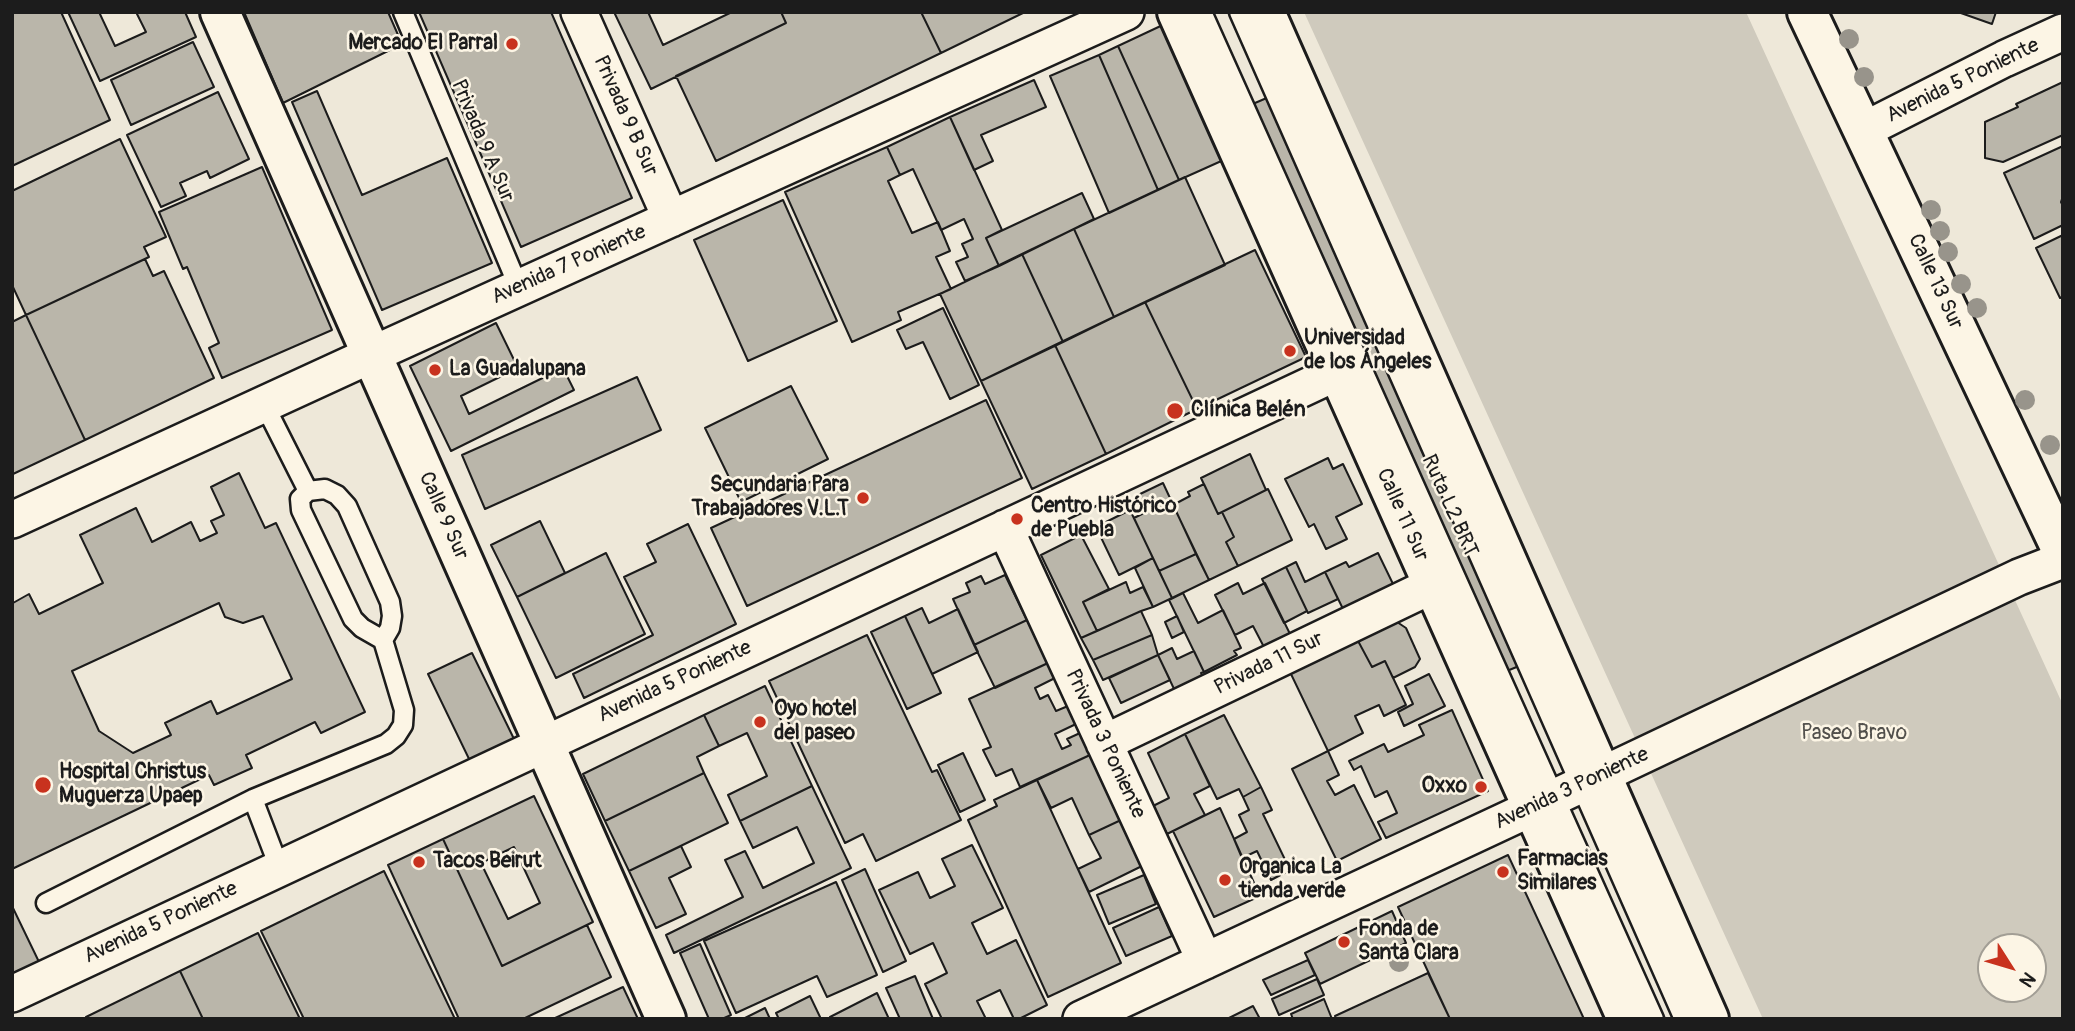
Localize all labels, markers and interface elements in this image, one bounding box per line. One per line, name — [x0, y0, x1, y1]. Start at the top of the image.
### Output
place label: Mercado El Parral — [348, 31, 498, 57]
street label: Avenida 5 Poniente — [1883, 33, 2043, 129]
marker: Mercado El Parral — [504, 36, 520, 52]
street label: Privada 9 B Sur — [587, 52, 663, 180]
street label: Privada 9 A Sur — [445, 76, 519, 206]
street label: Avenida 7 Poniente — [488, 220, 650, 310]
street label: Calle 13 Sur — [1902, 230, 1968, 334]
place label: Universidad de los Ángeles — [1304, 326, 1431, 376]
marker: Universidad de los Ángeles — [1282, 343, 1298, 359]
place label: La Guadalupana — [449, 357, 586, 383]
marker: La Guadalupana — [427, 362, 443, 378]
place label: Clínica Belén — [1191, 398, 1306, 424]
marker: Clínica Belén — [1165, 401, 1185, 421]
street label: Ruta L2 BRT — [1415, 451, 1483, 561]
street label: Calle 11 Sur — [1370, 465, 1434, 565]
street label: Calle 9 Sur — [413, 468, 473, 564]
place label: Secundaria Para Trabajadores V.L.T — [691, 473, 849, 523]
marker: Secundaria Para Trabajadores V.L.T — [855, 490, 871, 506]
place label: Centro Histórico de Puebla — [1031, 494, 1176, 544]
marker: Centro Histórico de Puebla — [1009, 511, 1025, 527]
street label: Privada 11 Sur — [1210, 627, 1328, 701]
street label: Avenida 5 Poniente — [594, 635, 756, 729]
street label: Privada 3 Poniente — [1059, 665, 1151, 823]
place label: Oyo hotel del paseo — [774, 697, 857, 747]
marker: Oyo hotel del paseo — [752, 714, 768, 730]
park label: Paseo Bravo — [1801, 721, 1907, 747]
street label: Avenida 3 Poniente — [1491, 742, 1653, 836]
place label: Hospital Christus Muguerza Upaep — [59, 760, 206, 810]
place label: Oxxo — [1421, 774, 1467, 800]
marker: Hospital Christus Muguerza Upaep — [33, 775, 53, 795]
marker: Oxxo — [1473, 779, 1489, 795]
place label: Farmacias Similares — [1517, 847, 1608, 897]
place label: Tacos Beirut — [433, 849, 542, 875]
marker: Tacos Beirut — [411, 854, 427, 870]
place label: Organica La tienda verde — [1239, 855, 1345, 905]
marker: Farmacias Similares — [1495, 864, 1511, 880]
marker: Organica La tienda verde — [1217, 872, 1233, 888]
street label: Avenida 5 Poniente — [80, 876, 242, 970]
place label: Fonda de Santa Clara — [1358, 917, 1459, 967]
north arrow — [1977, 933, 2047, 1003]
marker: Fonda de Santa Clara — [1336, 934, 1352, 950]
text: N — [2014, 967, 2041, 992]

